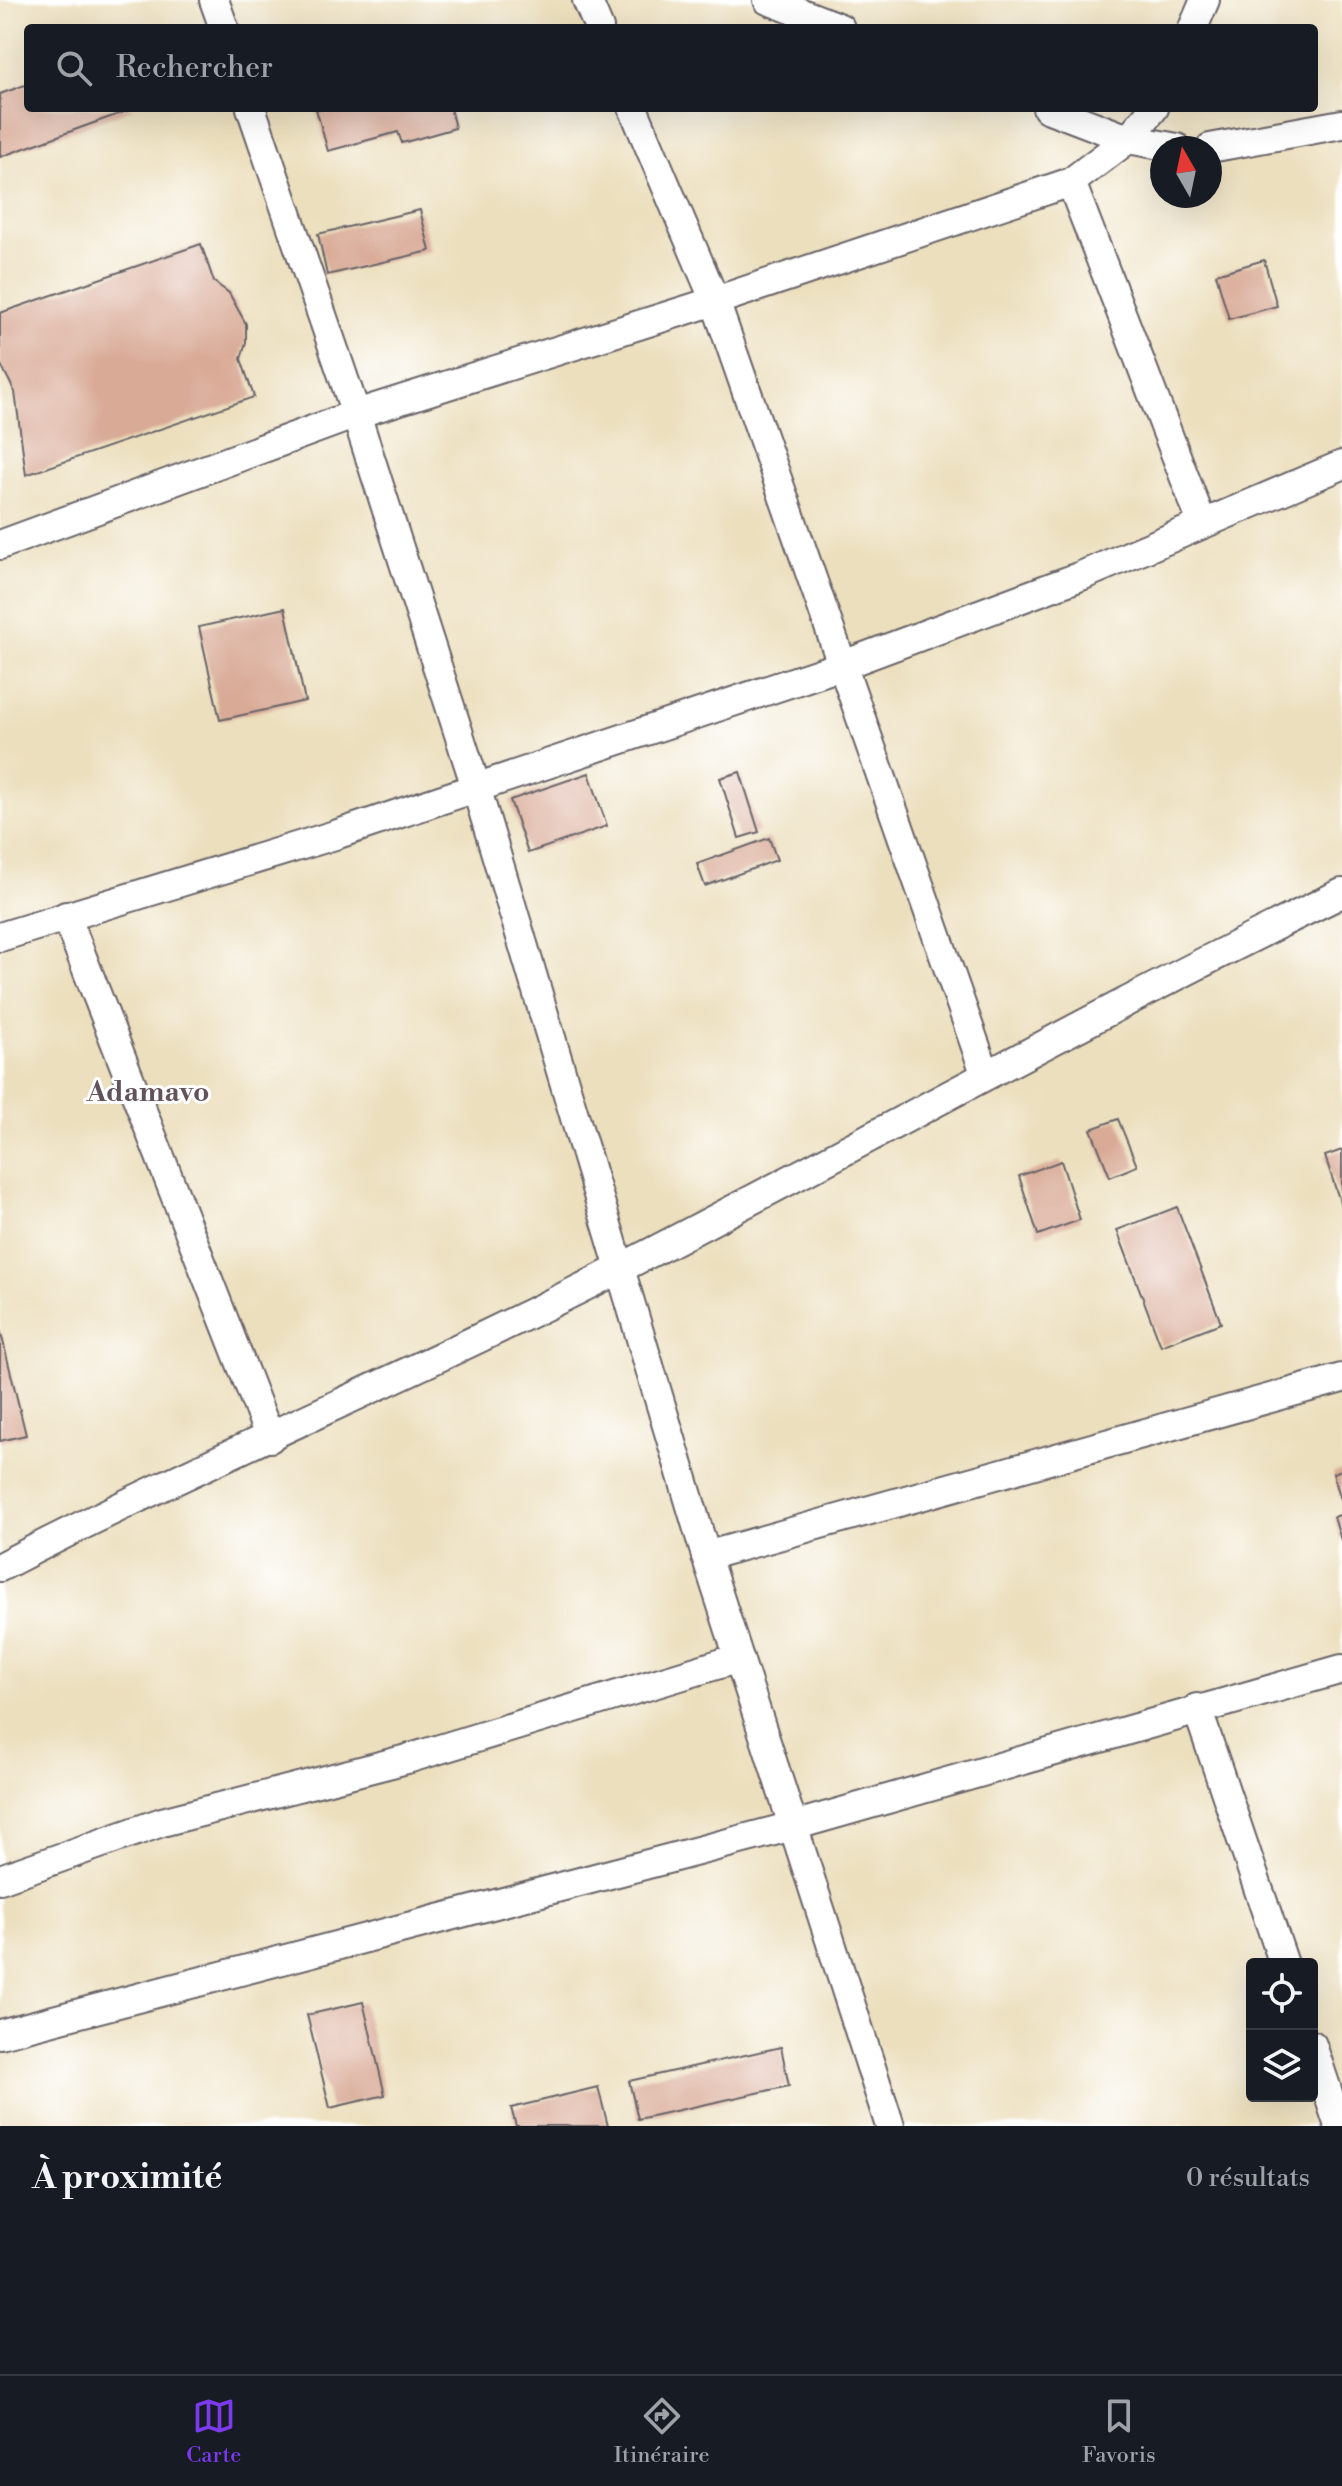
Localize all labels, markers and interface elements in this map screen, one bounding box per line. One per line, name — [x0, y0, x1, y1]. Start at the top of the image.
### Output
search box — [24, 24, 1318, 112]
icon: search — [52, 46, 96, 90]
text: Rechercher — [116, 49, 273, 87]
north arrow — [1150, 136, 1222, 208]
district label: Adamavo — [86, 1075, 209, 1110]
map controls — [1246, 1958, 1318, 2102]
button: locate — [1246, 1958, 1318, 2030]
button: layers — [1246, 2030, 1318, 2102]
text: À proximité — [32, 2157, 222, 2199]
text: 0 résultats — [1186, 2162, 1310, 2194]
tab: Carte — [186, 2394, 241, 2469]
tab: Itinéraire — [614, 2394, 710, 2469]
tab: Favoris — [1082, 2394, 1156, 2469]

